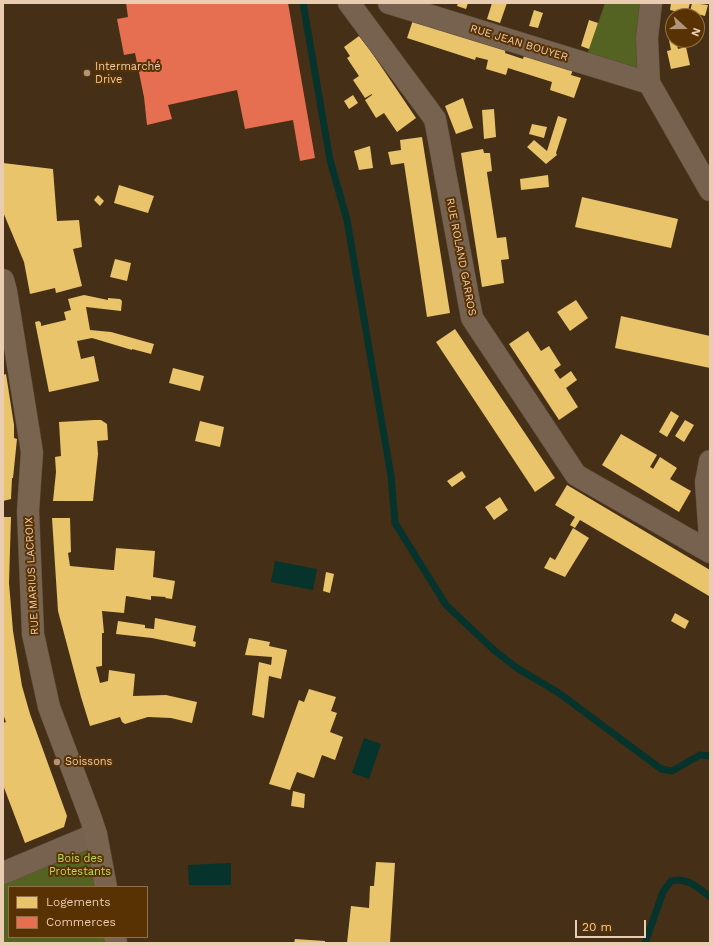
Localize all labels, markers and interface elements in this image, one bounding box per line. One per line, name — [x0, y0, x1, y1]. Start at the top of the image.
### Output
north arrow — [665, 8, 705, 48]
street label: RUE JEAN BOUYER — [468, 22, 570, 64]
text: N — [688, 26, 703, 38]
place label: Intermarché Drive — [95, 60, 161, 86]
marker: Intermarché Drive — [82, 68, 92, 78]
street label: RUE ROLAND GARROS — [443, 197, 479, 317]
street label: RUE MARIUS LACROIX — [22, 517, 42, 635]
place label: Soissons — [65, 755, 112, 769]
marker: Soissons — [52, 757, 62, 767]
park label: Bois des Protestants — [49, 852, 111, 878]
legend — [8, 886, 148, 938]
text: Logements — [46, 895, 111, 909]
scale bar — [577, 912, 648, 938]
text: Commerces — [46, 915, 116, 929]
text: 20 m — [582, 920, 612, 934]

